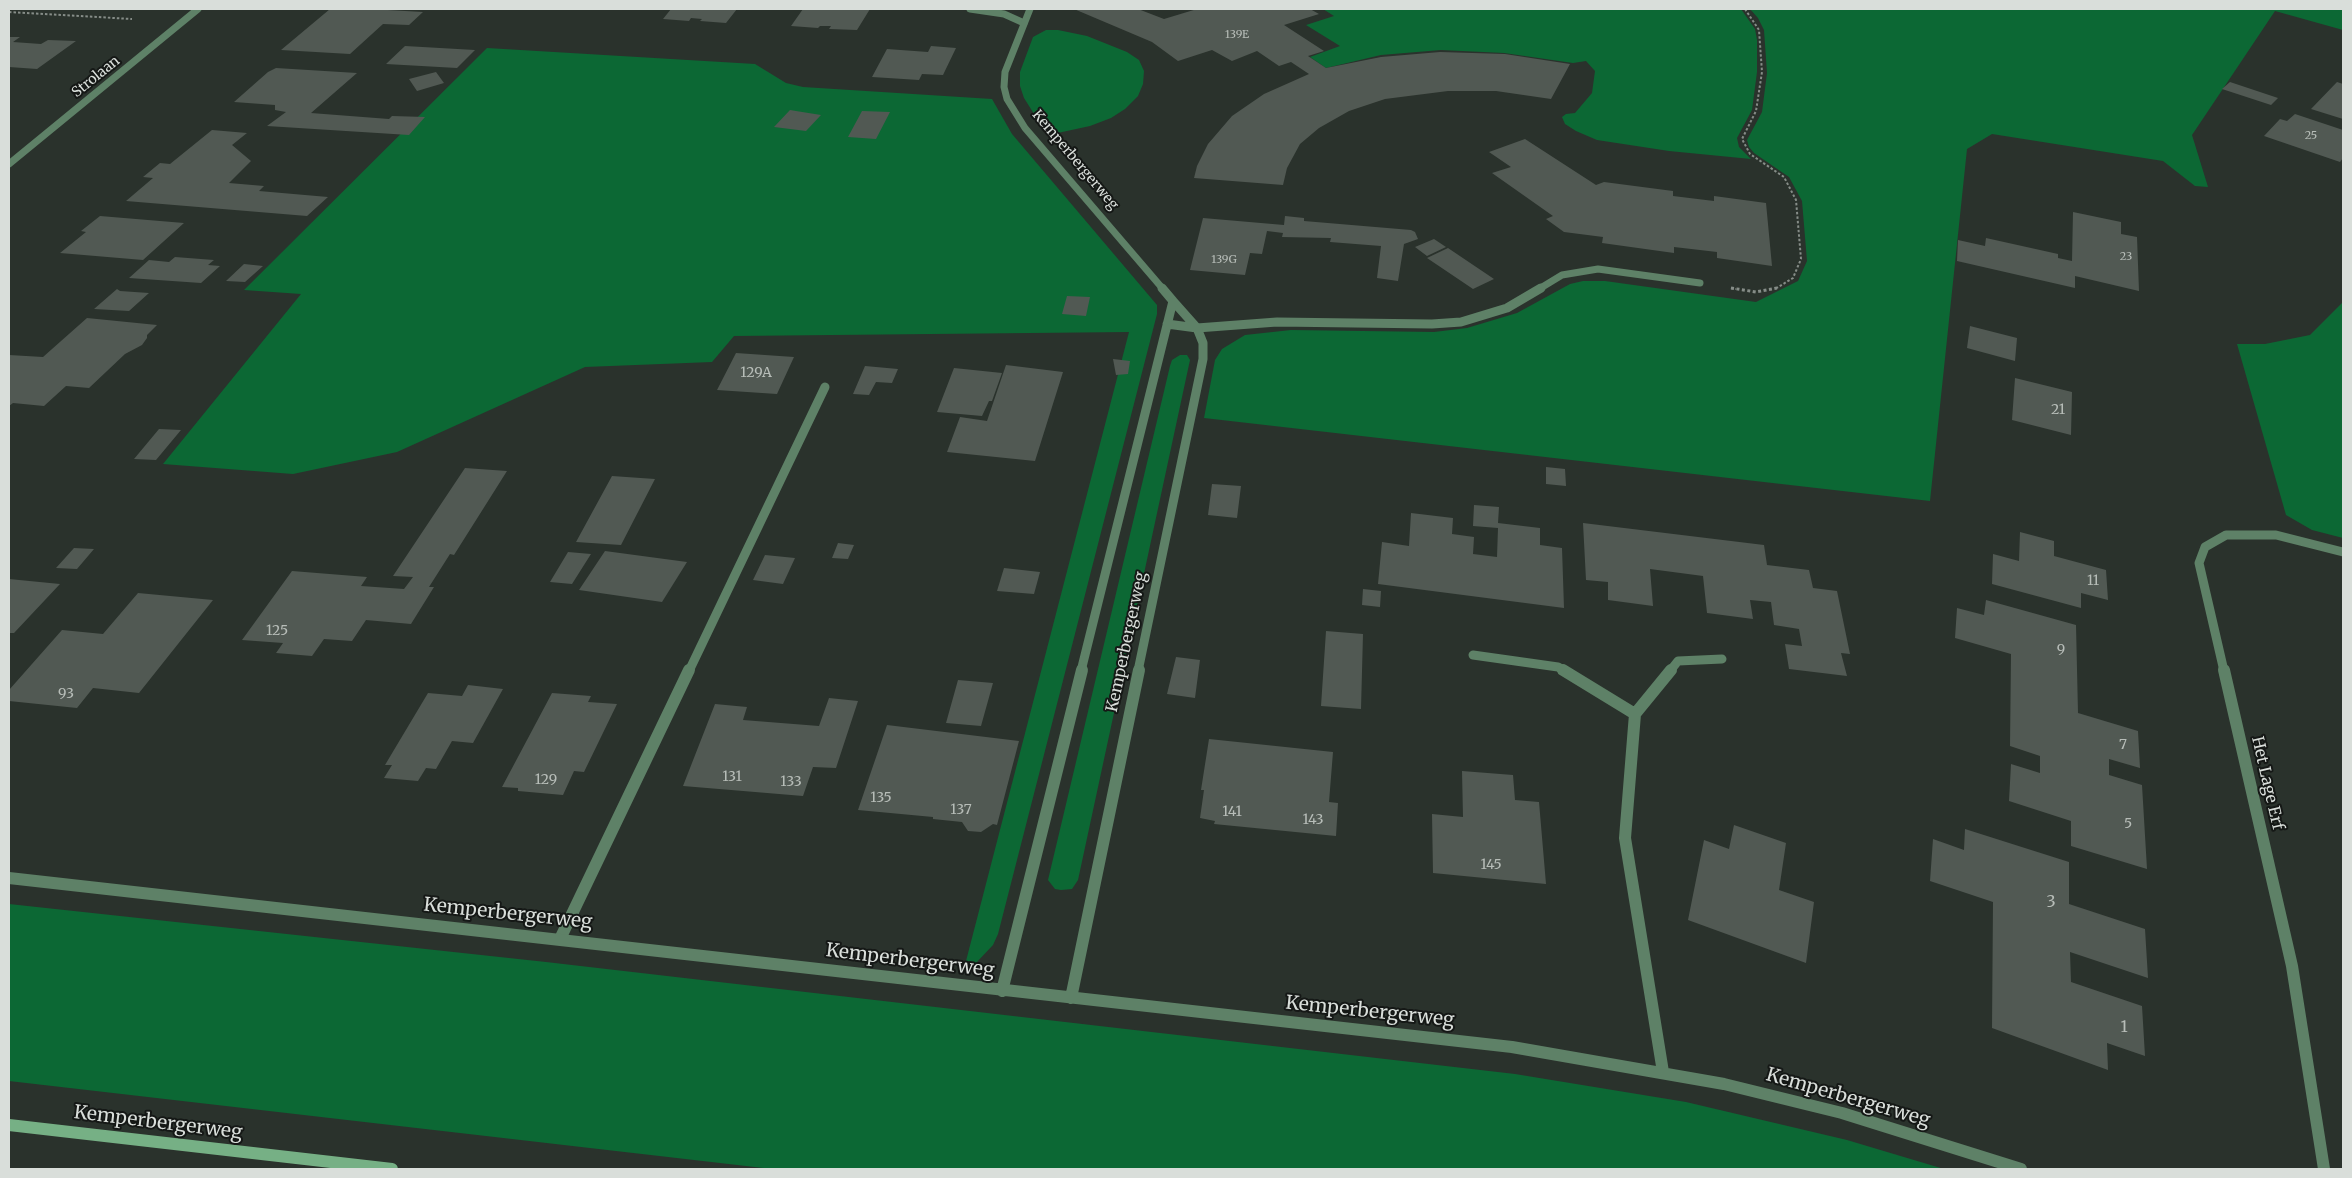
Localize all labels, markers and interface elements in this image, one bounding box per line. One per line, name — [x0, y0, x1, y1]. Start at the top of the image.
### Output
house number: 139E — [1225, 28, 1249, 42]
street label: Strolaan — [69, 53, 123, 101]
street label: Kemperbergerweg — [1028, 107, 1122, 213]
house number: 25 — [2305, 129, 2317, 143]
house number: 23 — [2120, 250, 2132, 264]
house number: 139G — [1211, 253, 1237, 267]
house number: 129A — [740, 365, 772, 381]
house number: 21 — [2051, 402, 2065, 418]
street label: Kemperbergerweg — [1103, 570, 1151, 714]
house number: 11 — [2087, 573, 2099, 589]
house number: 125 — [266, 623, 288, 639]
house number: 9 — [2057, 642, 2065, 658]
house number: 93 — [58, 686, 74, 702]
street label: Het Lage Erf — [2247, 735, 2287, 831]
house number: 7 — [2119, 737, 2127, 753]
house number: 131 — [722, 769, 742, 785]
house number: 129 — [535, 772, 557, 788]
house number: 133 — [780, 774, 802, 790]
house number: 135 — [870, 790, 892, 806]
house number: 137 — [950, 802, 972, 818]
house number: 141 — [1222, 804, 1242, 820]
house number: 143 — [1303, 812, 1323, 828]
house number: 5 — [2124, 816, 2132, 832]
house number: 145 — [1480, 857, 1502, 873]
house number: 3 — [2046, 892, 2056, 912]
street label: Kemperbergerweg — [422, 894, 594, 934]
street label: Kemperbergerweg — [824, 939, 996, 983]
street label: Kemperbergerweg — [1284, 992, 1456, 1032]
house number: 1 — [2120, 1017, 2128, 1037]
street label: Kemperbergerweg — [1763, 1064, 1933, 1132]
street label: Kemperbergerweg — [72, 1101, 244, 1145]

